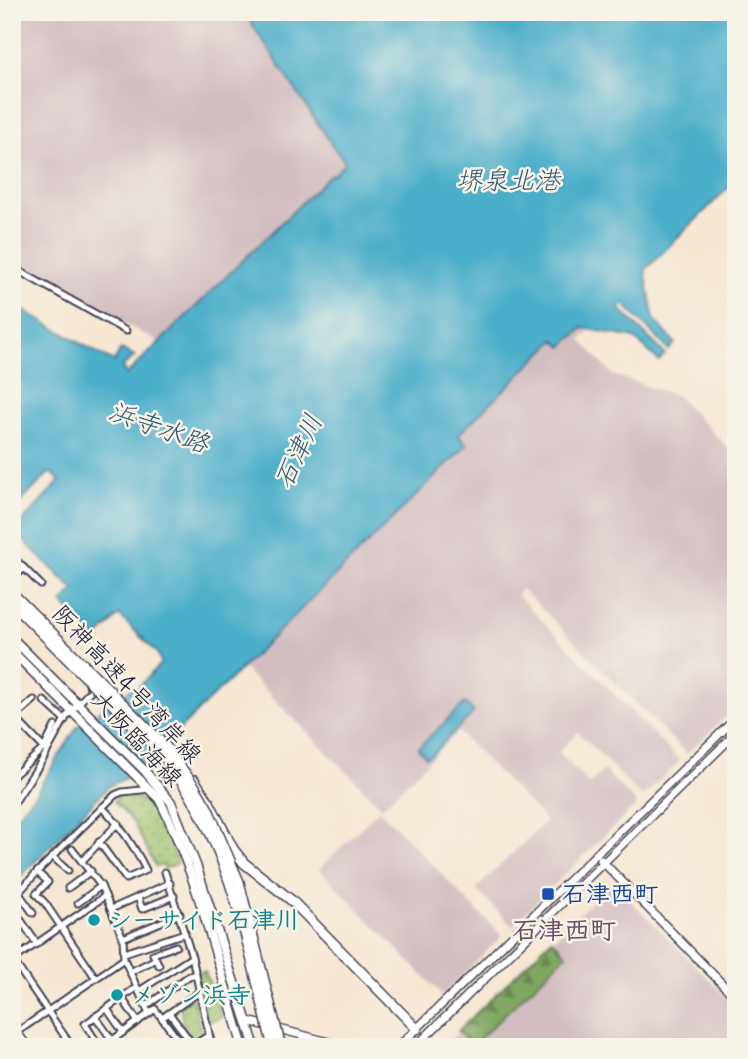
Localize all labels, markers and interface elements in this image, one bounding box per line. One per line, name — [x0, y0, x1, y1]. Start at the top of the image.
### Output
water label: 堺泉北港 — [456, 165, 562, 199]
water label: 浜寺水路 — [104, 395, 215, 463]
water label: 石津川 — [268, 409, 332, 494]
street label: 阪神高速4号湾岸線 — [44, 599, 207, 771]
street label: 大阪臨海線 — [84, 686, 188, 794]
place label: 石津西町 — [562, 880, 658, 911]
marker: 石津西町 — [540, 886, 556, 902]
place label: シーサイド石津川 — [108, 906, 300, 937]
marker: シーサイド石津川 — [86, 912, 102, 928]
district label: 石津西町 — [512, 915, 616, 949]
place label: メゾン浜寺 — [131, 981, 251, 1012]
marker: メゾン浜寺 — [109, 987, 125, 1003]

